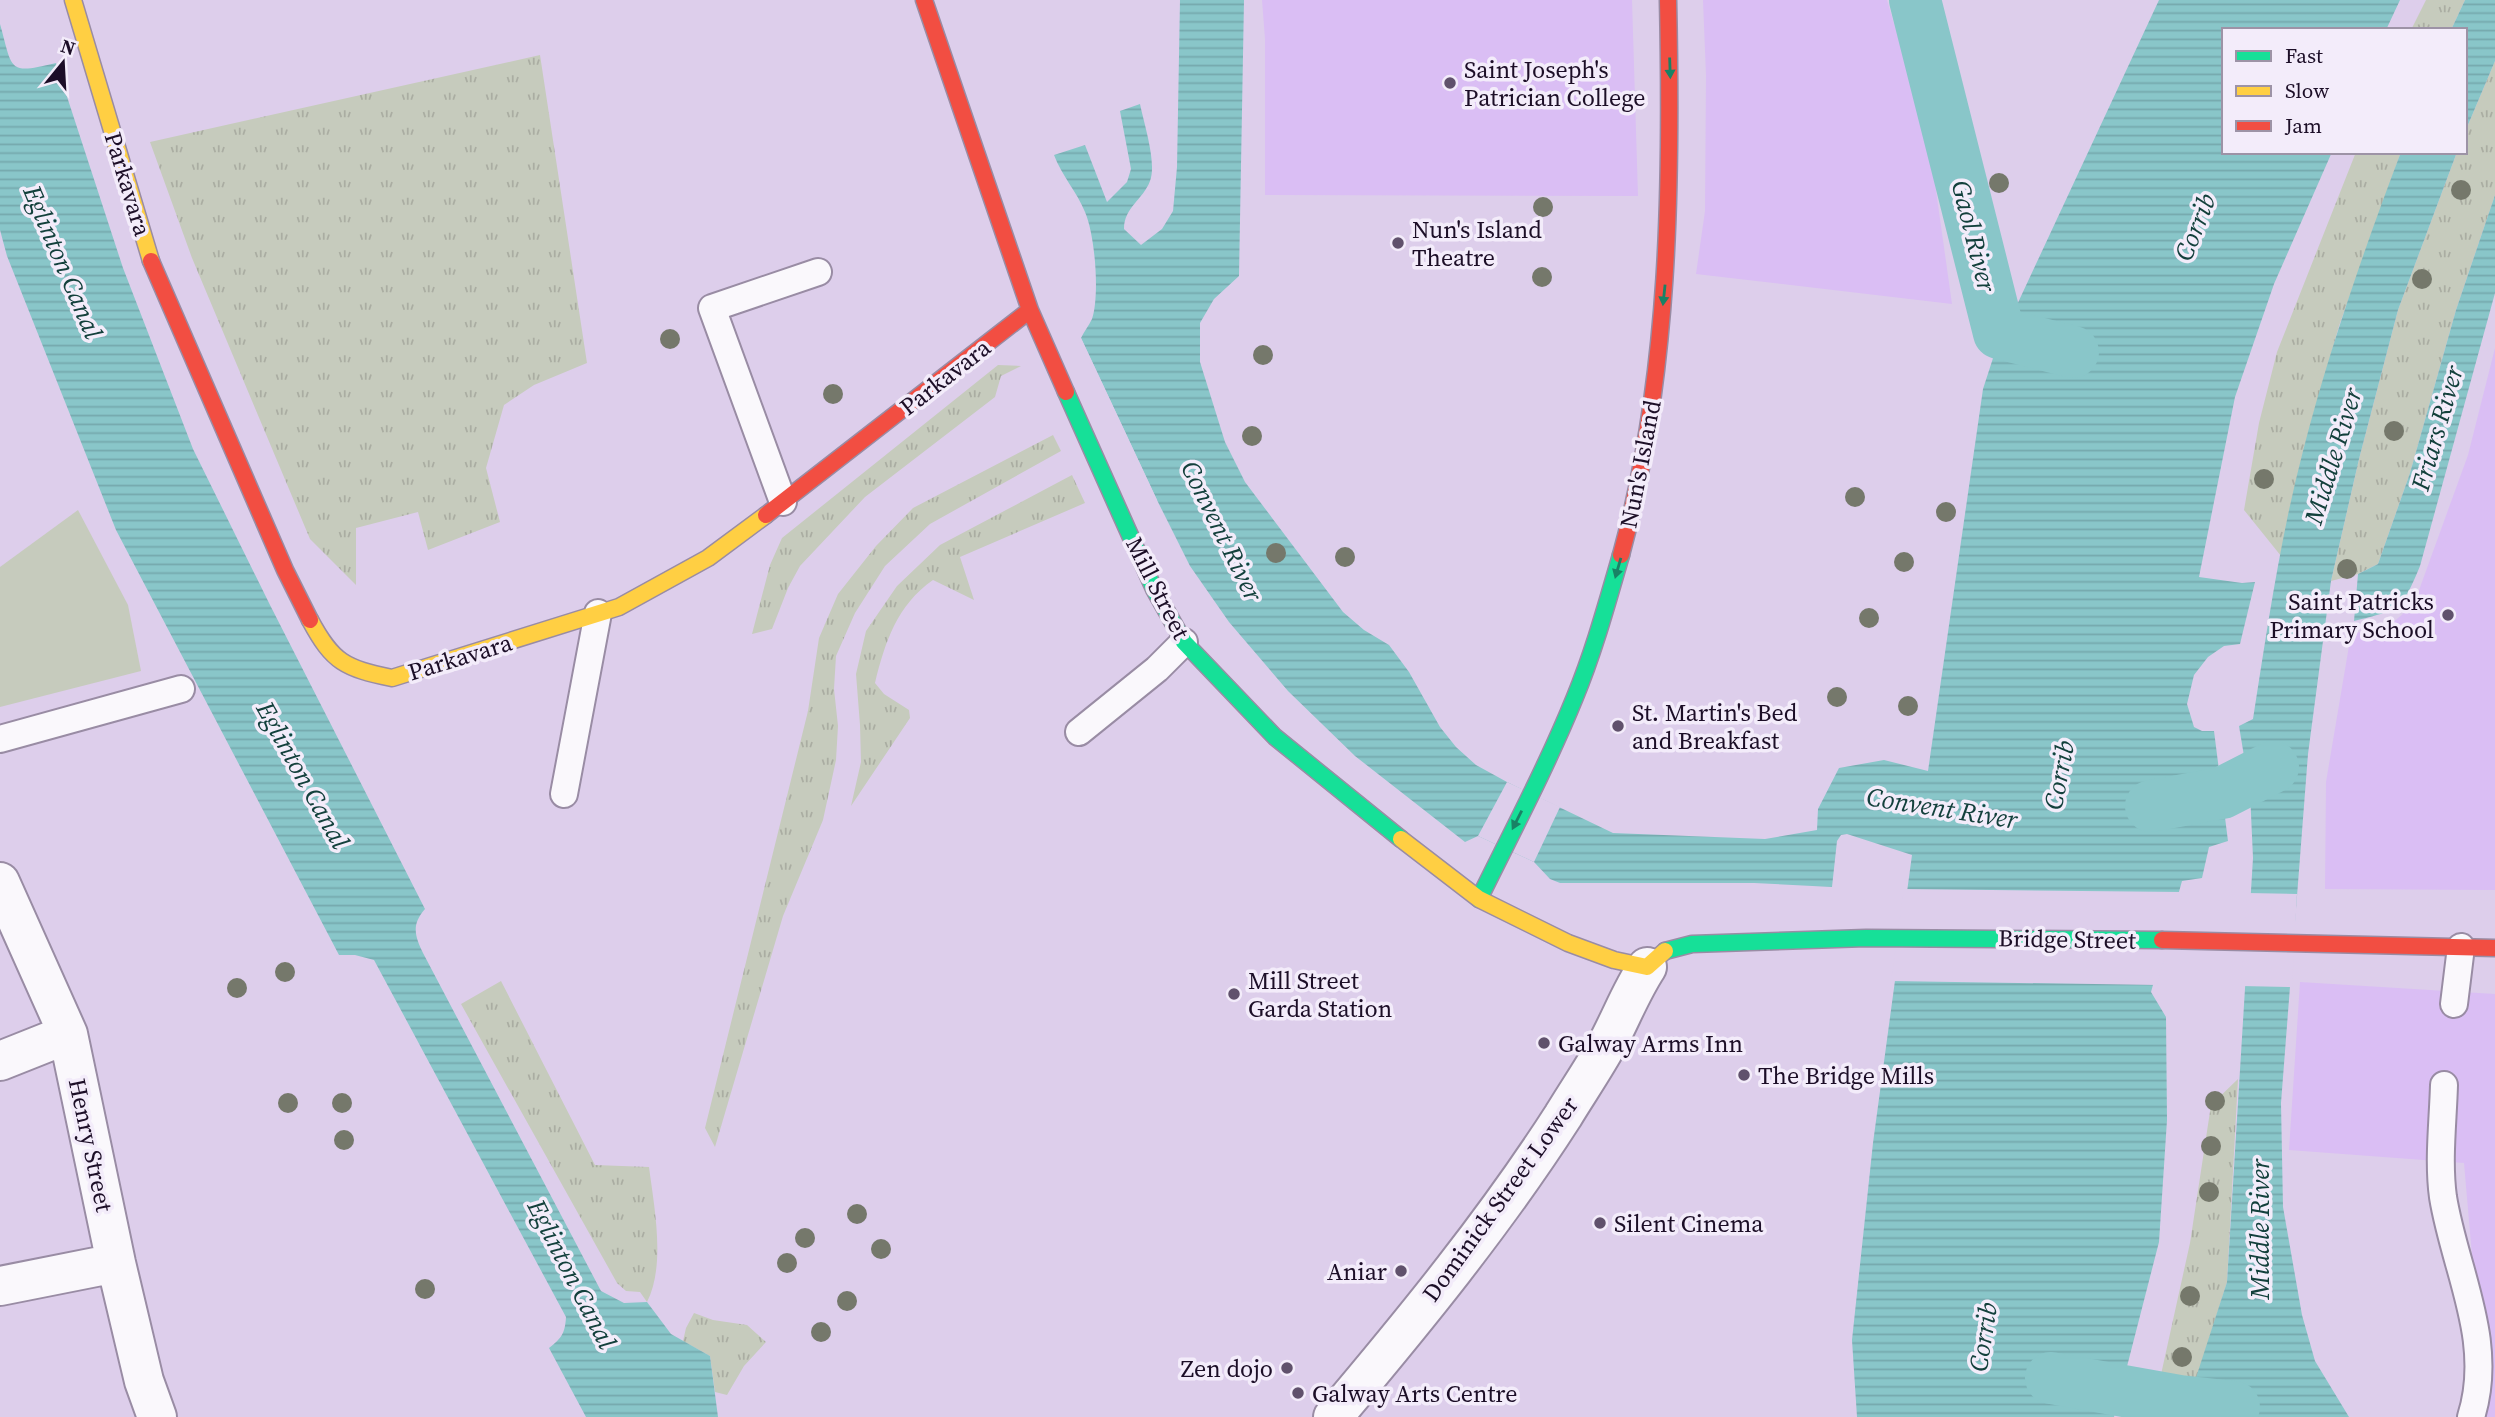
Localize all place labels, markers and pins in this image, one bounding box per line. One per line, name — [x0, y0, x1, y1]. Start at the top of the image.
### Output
place label: Saint Joseph's Patrician College — [1464, 53, 1646, 114]
marker: Saint Joseph's Patrician College — [1442, 75, 1458, 91]
place label: Nun's Island Theatre — [1412, 213, 1542, 274]
marker: Nun's Island Theatre — [1390, 235, 1406, 251]
place label: Saint Patricks Primary School — [2269, 585, 2434, 646]
marker: Saint Patricks Primary School — [2440, 607, 2456, 623]
place label: St. Martin's Bed and Breakfast — [1632, 696, 1798, 757]
marker: St. Martin's Bed and Breakfast — [1610, 718, 1626, 734]
place label: Mill Street Garda Station — [1248, 964, 1392, 1025]
marker: Mill Street Garda Station — [1226, 986, 1242, 1002]
place label: Galway Arms Inn — [1558, 1027, 1743, 1060]
marker: Galway Arms Inn — [1536, 1035, 1552, 1051]
place label: The Bridge Mills — [1758, 1059, 1934, 1092]
marker: The Bridge Mills — [1736, 1067, 1752, 1083]
place label: Silent Cinema — [1614, 1207, 1764, 1240]
marker: Silent Cinema — [1592, 1215, 1608, 1231]
place label: Aniar — [1327, 1255, 1387, 1288]
marker: Aniar — [1393, 1263, 1409, 1279]
place label: Zen dojo — [1181, 1352, 1273, 1385]
marker: Zen dojo — [1279, 1360, 1295, 1376]
place label: Galway Arts Centre — [1312, 1377, 1517, 1410]
marker: Galway Arts Centre — [1290, 1385, 1306, 1401]

